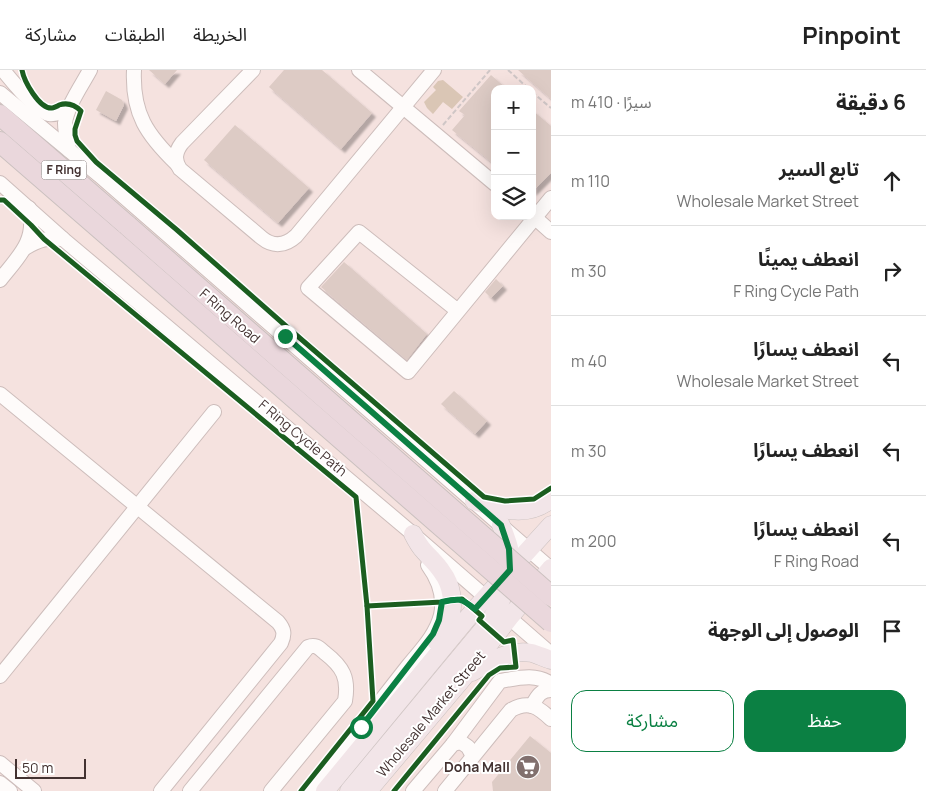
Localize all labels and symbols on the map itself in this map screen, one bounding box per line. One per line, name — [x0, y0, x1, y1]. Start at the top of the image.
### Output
road number: F Ring — [42, 160, 86, 180]
street label: F Ring Road — [196, 284, 265, 347]
route end — [274, 325, 297, 348]
street label: F Ring Cycle Path — [255, 395, 352, 480]
street label: Wholesale Market Street — [372, 646, 489, 781]
route start — [350, 716, 373, 739]
supermarket icon: Doha Mall — [515, 754, 541, 780]
scale bar — [15, 756, 86, 779]
place label: Doha Mall — [444, 757, 510, 776]

